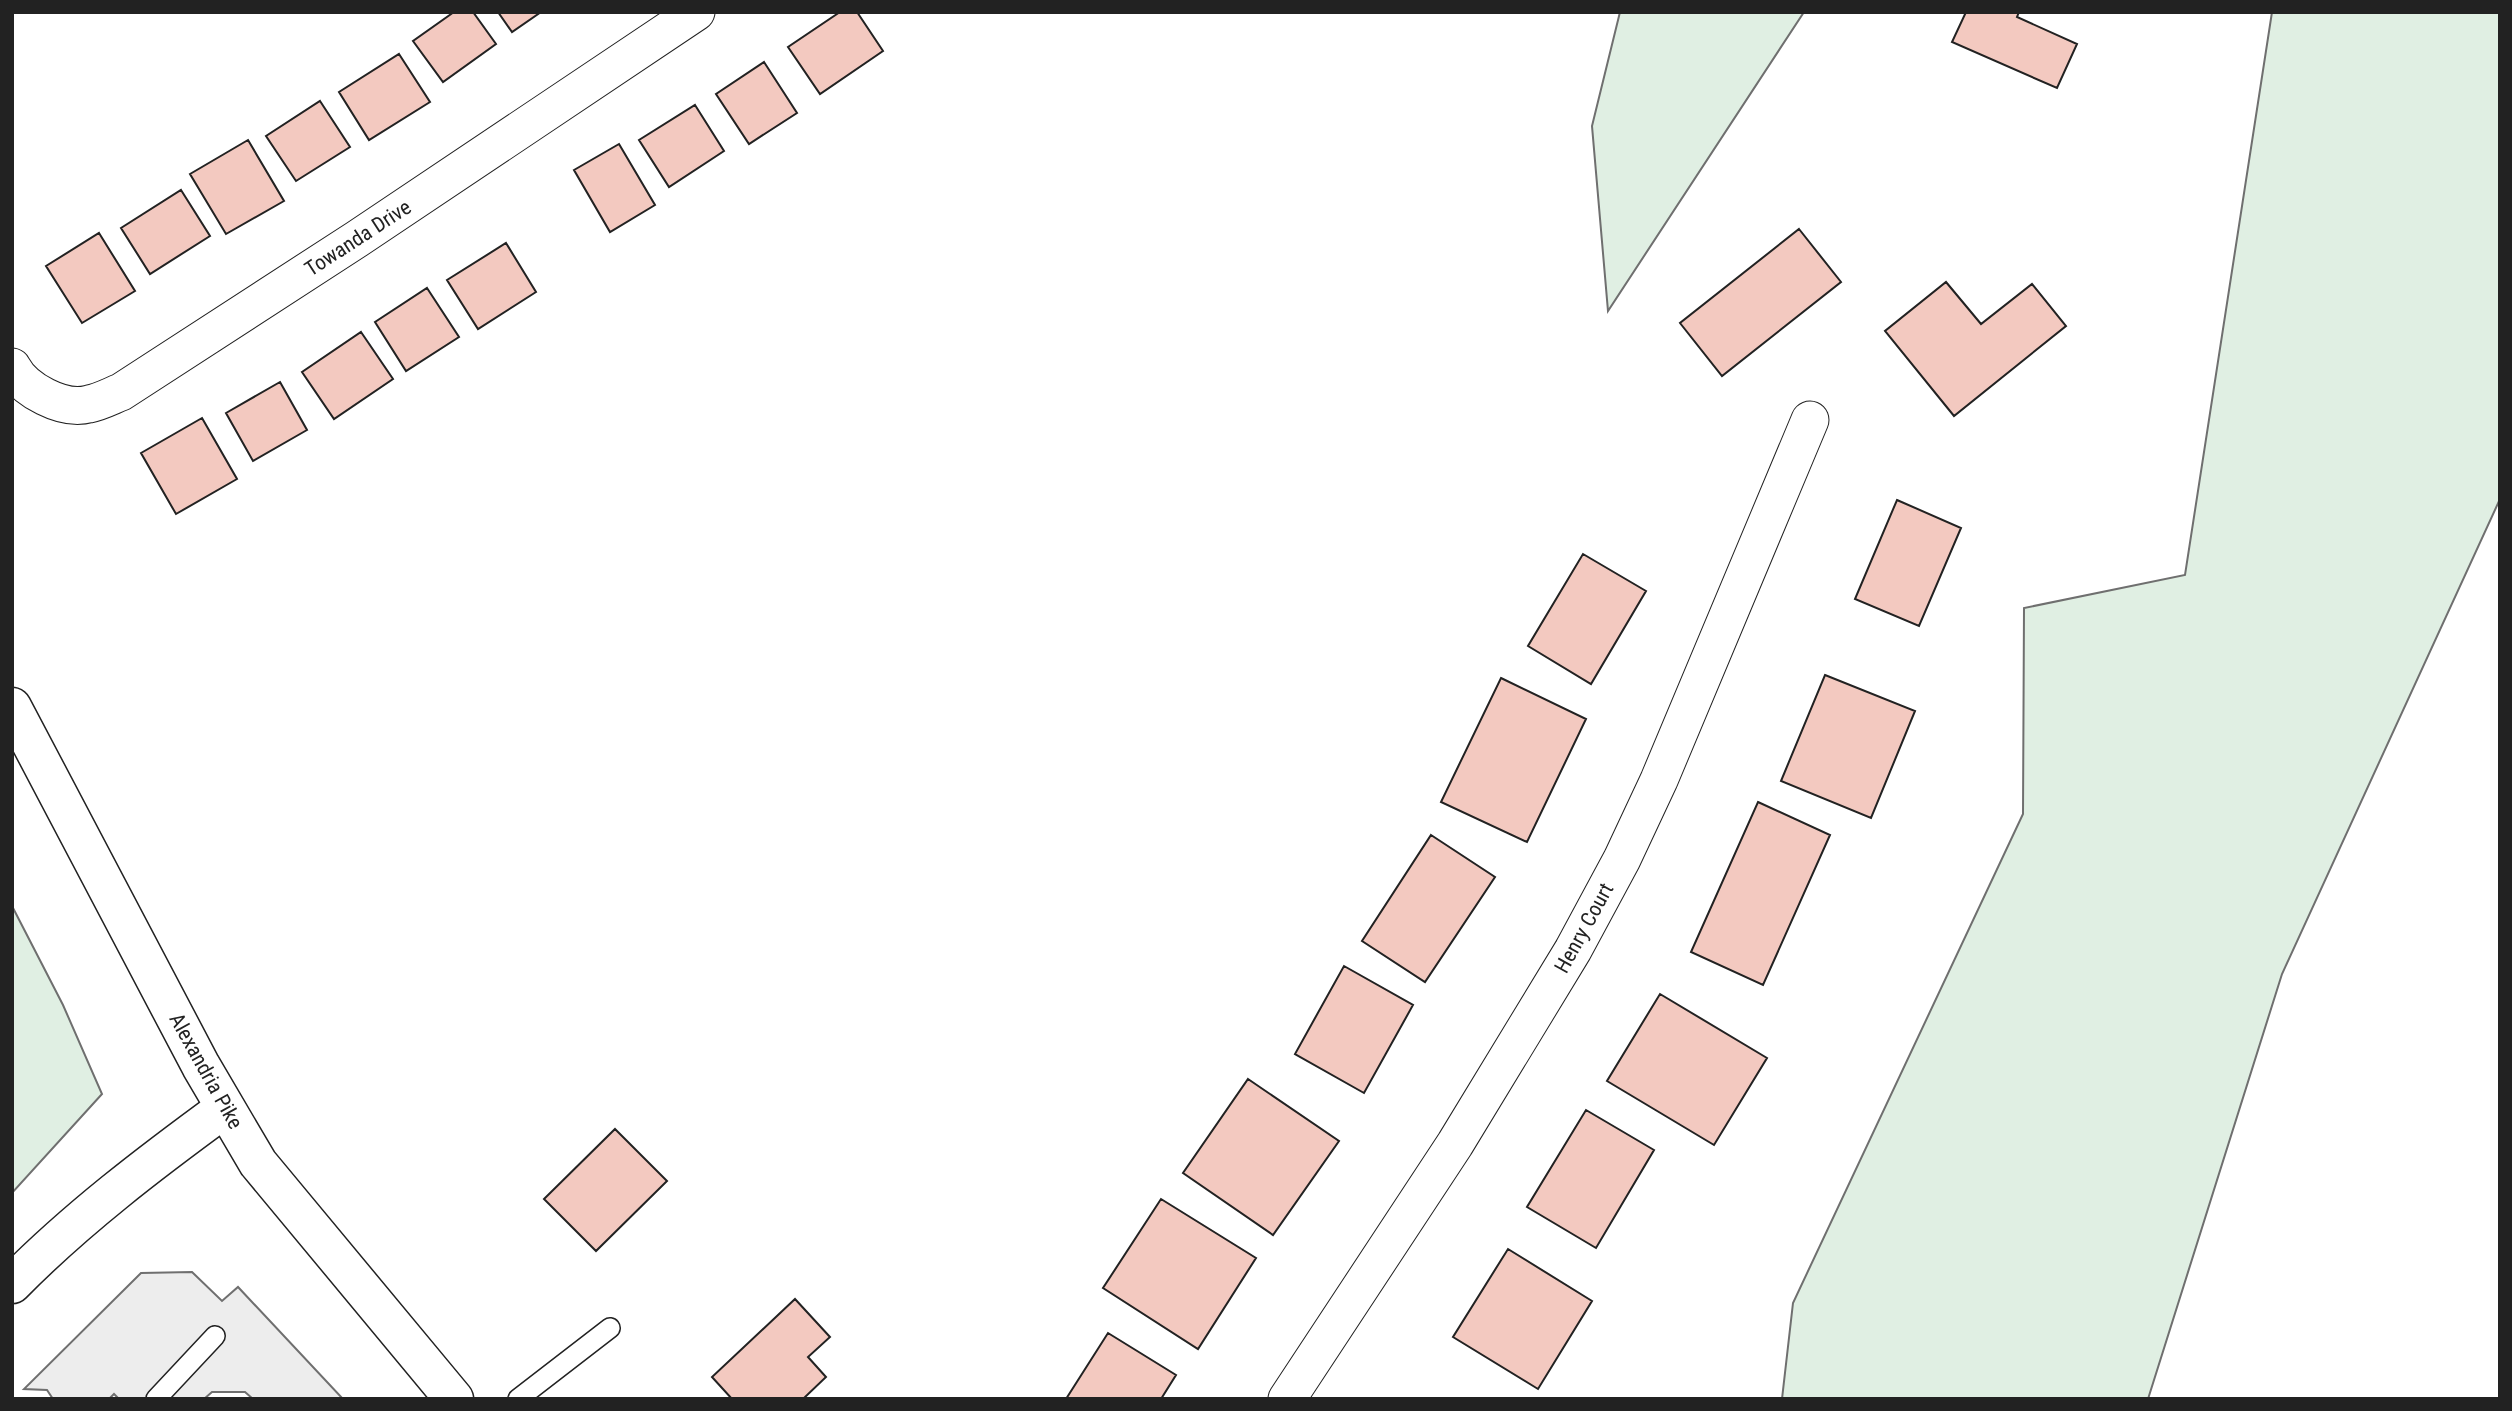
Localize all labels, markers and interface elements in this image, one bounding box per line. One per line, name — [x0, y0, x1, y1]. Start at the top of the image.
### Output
street label: Towanda Drive — [301, 195, 416, 281]
street label: Henry Court — [1550, 879, 1618, 977]
street label: Alexandria Pike — [164, 1009, 248, 1133]

